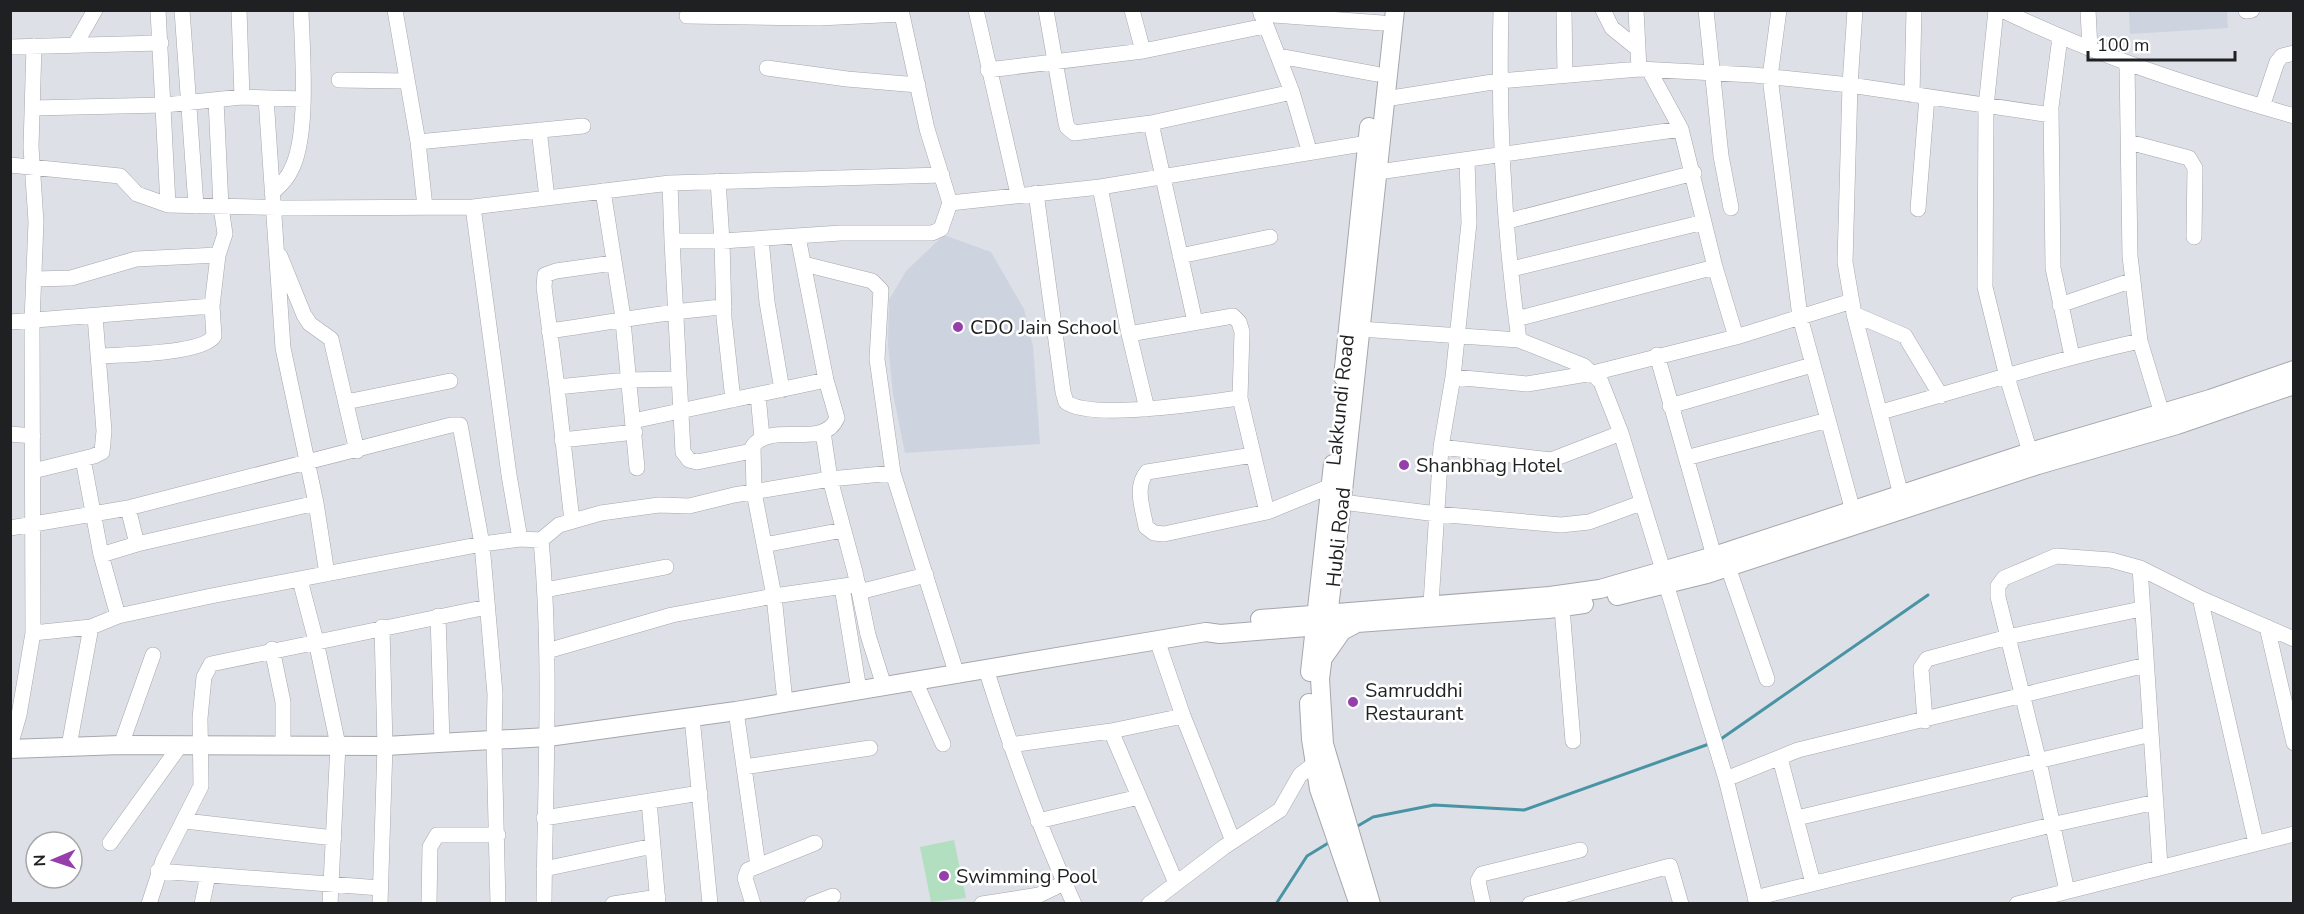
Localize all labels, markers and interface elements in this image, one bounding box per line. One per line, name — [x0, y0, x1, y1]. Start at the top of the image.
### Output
scale bar — [2088, 24, 2235, 62]
text: 100 m — [2097, 33, 2149, 57]
place label: CDO Jain School — [970, 314, 1118, 341]
marker: CDO Jain School — [951, 320, 965, 334]
street label: Lakkundi Road — [1320, 333, 1361, 467]
place label: Shanbhag Hotel — [1416, 452, 1562, 479]
marker: Shanbhag Hotel — [1397, 458, 1411, 472]
street label: Hubli Road — [1320, 486, 1357, 588]
place label: Samruddhi Restaurant — [1365, 677, 1464, 727]
marker: Samruddhi Restaurant — [1346, 695, 1360, 709]
north arrow — [24, 830, 84, 890]
text: N — [29, 854, 51, 867]
place label: Swimming Pool — [956, 863, 1097, 890]
marker: Swimming Pool — [937, 869, 951, 883]

